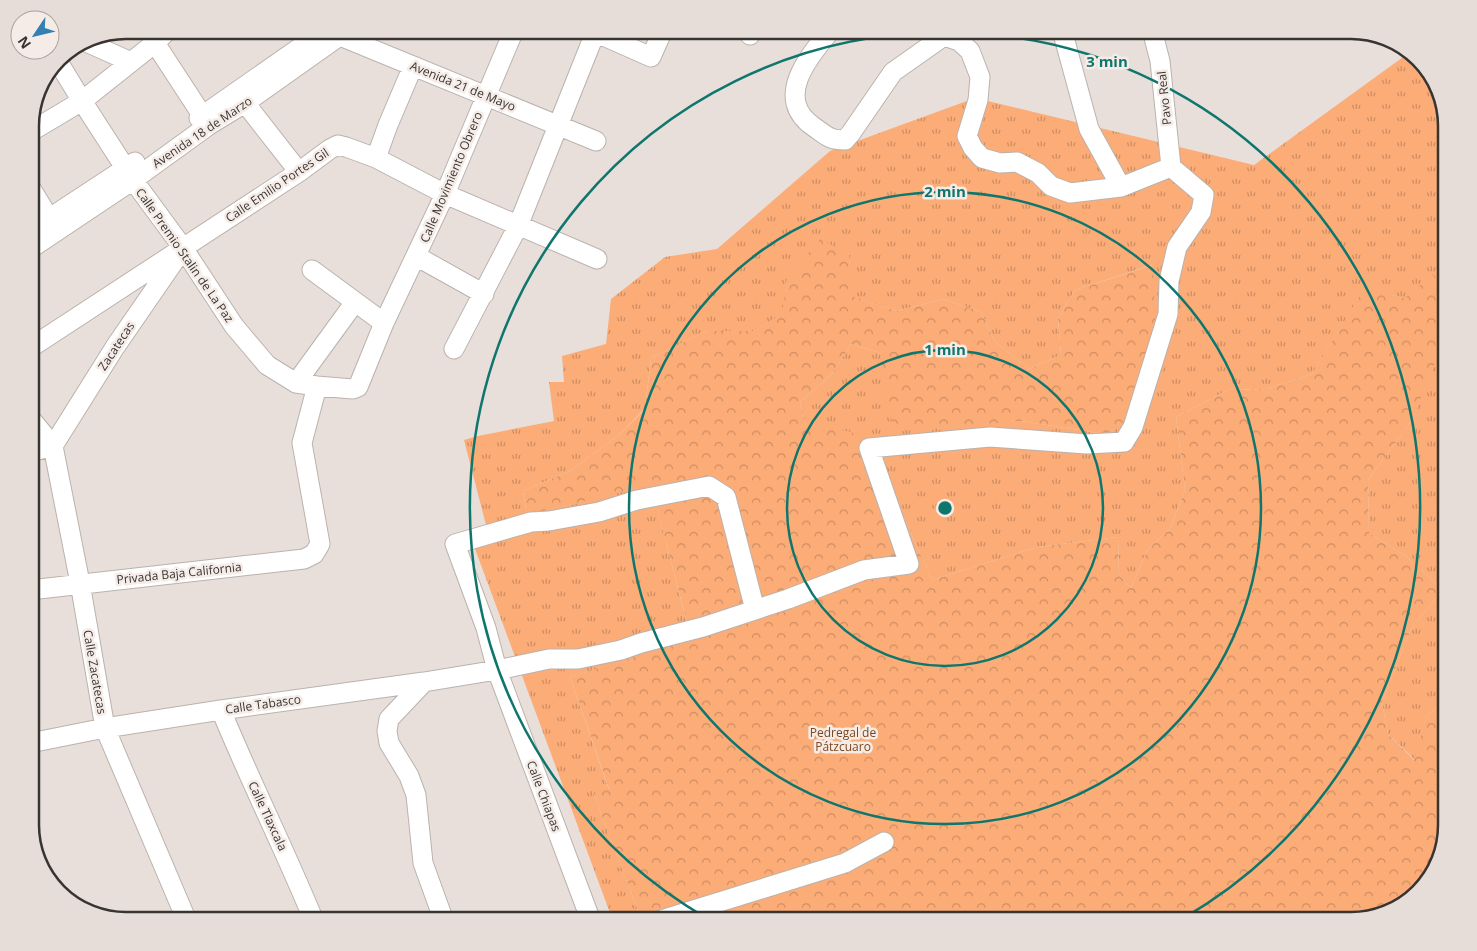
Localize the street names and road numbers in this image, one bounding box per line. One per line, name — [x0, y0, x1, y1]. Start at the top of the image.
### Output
street label: Avenida 21 de Mayo — [408, 57, 518, 115]
street label: Pavo Real — [1153, 70, 1175, 126]
street label: Avenida 18 de Marzo — [149, 92, 255, 172]
street label: Calle Movimiento Obrero — [416, 109, 486, 245]
street label: Calle Emilio Portes Gil — [222, 144, 332, 226]
street label: Calle Premio Stalin de La Paz — [132, 184, 238, 326]
street label: Zacatecas — [94, 318, 138, 374]
street label: Privada Baja California — [116, 558, 242, 588]
street label: Calle Zacatecas — [79, 629, 111, 716]
street label: Calle Tabasco — [224, 690, 302, 718]
street label: Calle Chiapas — [523, 758, 565, 834]
street label: Calle Tlaxcala — [244, 778, 292, 854]

